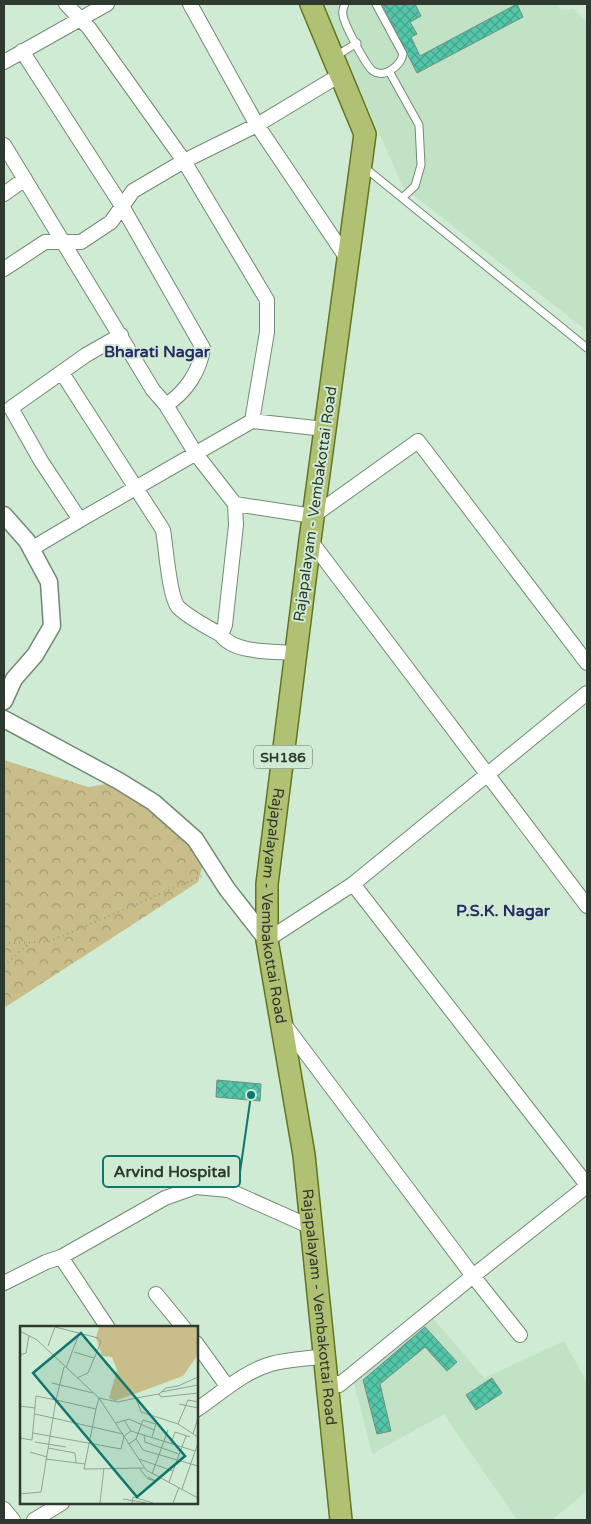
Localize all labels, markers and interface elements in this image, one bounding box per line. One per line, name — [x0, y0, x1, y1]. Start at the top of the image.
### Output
district label: Bharati Nagar — [104, 342, 211, 362]
street label: Rajapalayam - Vembakottai Road — [290, 385, 340, 623]
road number: SH186 — [254, 746, 312, 769]
street label: Rajapalayam - Vembakottai Road — [258, 787, 290, 1025]
district label: P.S.K. Nagar — [456, 901, 551, 921]
callout: Arvind Hospital — [103, 1156, 240, 1187]
text: Arvind Hospital — [114, 1162, 230, 1182]
street label: Rajapalayam - Vembakottai Road — [298, 1188, 340, 1426]
inset map — [20, 1326, 198, 1504]

